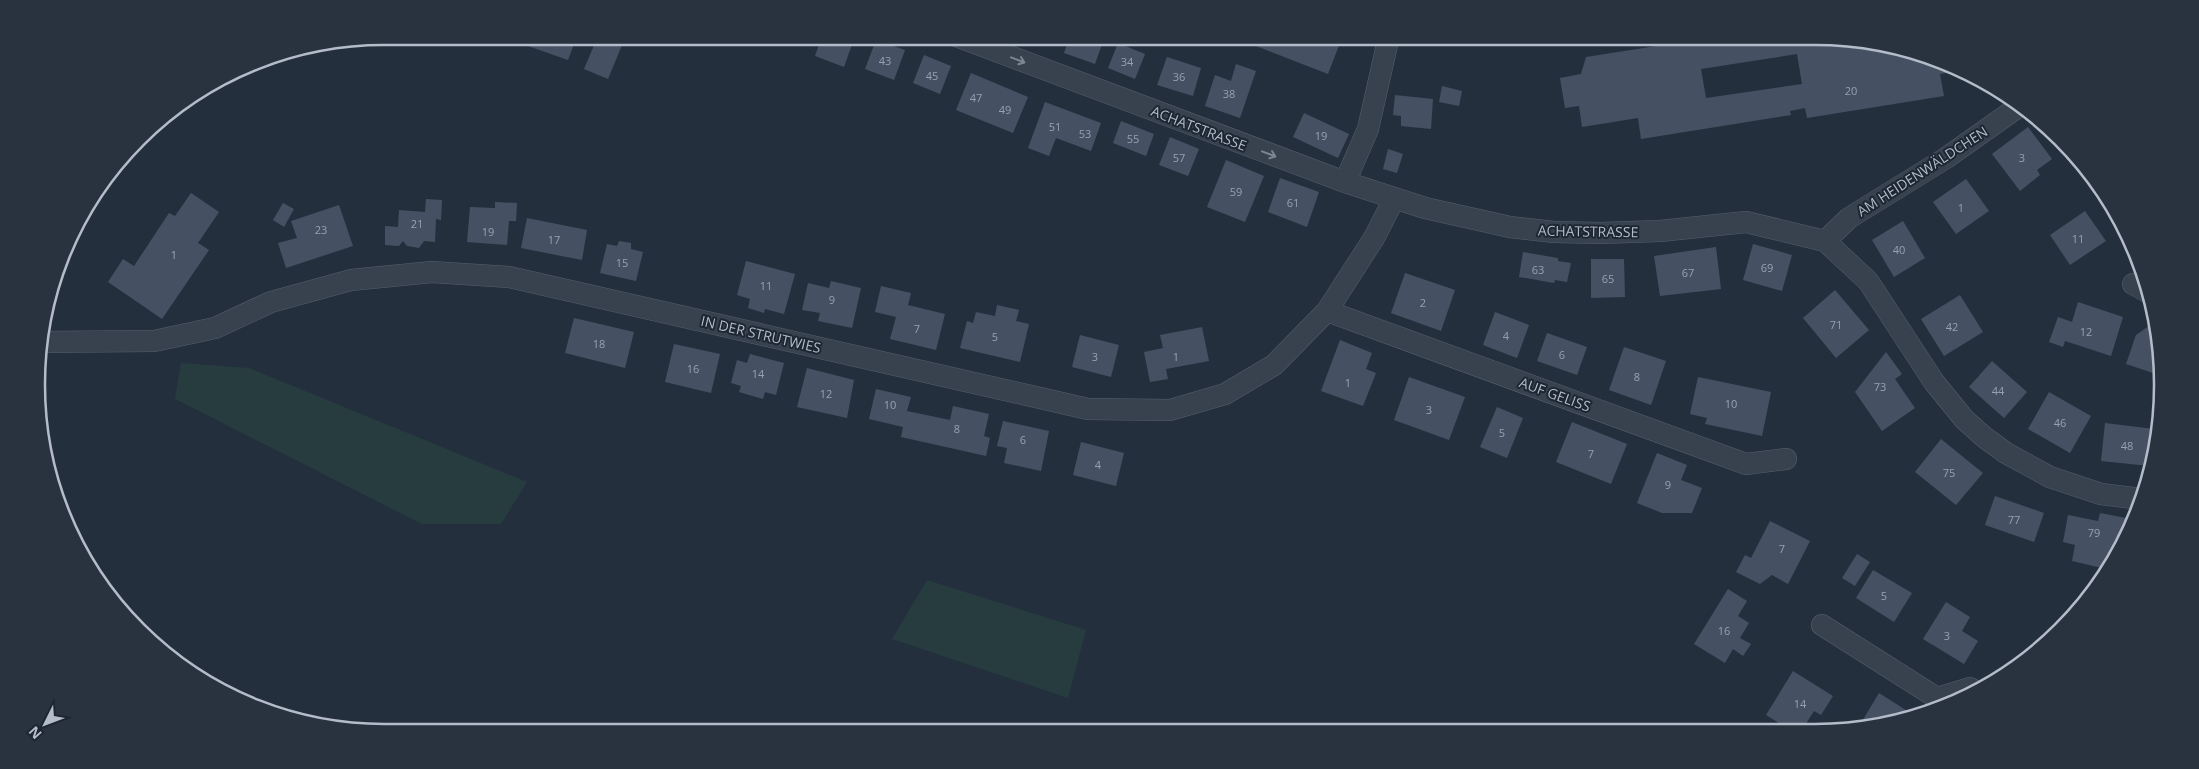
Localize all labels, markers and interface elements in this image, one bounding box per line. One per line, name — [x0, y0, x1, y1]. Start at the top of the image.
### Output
house number: 43 — [879, 53, 891, 68]
house number: 34 — [1121, 54, 1134, 69]
one-way arrow — [1010, 55, 1025, 65]
house number: 45 — [926, 68, 938, 83]
house number: 36 — [1173, 69, 1185, 84]
house number: 20 — [1845, 83, 1857, 98]
house number: 38 — [1223, 86, 1235, 101]
house number: 47 — [970, 90, 982, 105]
street label: ACHATSTRASSE — [1149, 101, 1249, 155]
house number: 49 — [999, 102, 1011, 117]
house number: 51 — [1049, 119, 1061, 134]
street label: AM HEIDENWÄLDCHEN — [1853, 122, 1991, 220]
house number: 53 — [1079, 126, 1091, 141]
house number: 19 — [1315, 128, 1327, 143]
house number: 55 — [1127, 131, 1139, 146]
house number: 57 — [1173, 150, 1185, 165]
one-way arrow — [1261, 150, 1276, 159]
house number: 3 — [2019, 150, 2025, 165]
house number: 59 — [1230, 184, 1242, 199]
house number: 61 — [1287, 195, 1299, 210]
house number: 1 — [1958, 200, 1964, 215]
house number: 21 — [411, 216, 423, 231]
street label: ACHATSTRASSE — [1538, 221, 1638, 241]
house number: 23 — [315, 222, 327, 237]
house number: 19 — [482, 224, 494, 239]
house number: 11 — [2072, 231, 2084, 246]
house number: 17 — [548, 232, 560, 247]
house number: 40 — [1893, 242, 1905, 257]
house number: 1 — [171, 247, 177, 262]
house number: 15 — [616, 255, 628, 270]
house number: 69 — [1761, 260, 1773, 275]
house number: 63 — [1532, 262, 1544, 277]
house number: 67 — [1682, 265, 1694, 280]
house number: 65 — [1602, 271, 1614, 286]
house number: 11 — [760, 278, 772, 293]
house number: 9 — [829, 292, 835, 307]
house number: 2 — [1420, 295, 1426, 310]
street label: IN DER STRUTWIES — [699, 311, 823, 357]
house number: 71 — [1830, 317, 1842, 332]
house number: 42 — [1946, 319, 1958, 334]
house number: 7 — [914, 321, 920, 336]
house number: 12 — [2080, 324, 2092, 339]
house number: 4 — [1503, 328, 1510, 343]
house number: 5 — [992, 329, 998, 344]
house number: 18 — [593, 336, 605, 351]
house number: 6 — [1559, 347, 1565, 362]
house number: 3 — [1092, 349, 1098, 364]
house number: 1 — [1173, 349, 1179, 364]
house number: 16 — [687, 361, 699, 376]
house number: 14 — [752, 366, 765, 381]
house number: 8 — [1634, 369, 1640, 384]
street label: AUF GELISS — [1517, 372, 1593, 416]
house number: 1 — [1345, 375, 1351, 390]
house number: 73 — [1874, 379, 1886, 394]
house number: 44 — [1992, 383, 2005, 398]
house number: 12 — [820, 386, 832, 401]
house number: 10 — [1725, 396, 1737, 411]
house number: 10 — [884, 397, 896, 412]
house number: 3 — [1426, 402, 1432, 417]
house number: 46 — [2054, 415, 2066, 430]
house number: 8 — [954, 421, 960, 436]
house number: 5 — [1499, 425, 1505, 440]
house number: 6 — [1020, 432, 1026, 447]
house number: 48 — [2121, 438, 2133, 453]
house number: 7 — [1588, 446, 1594, 461]
house number: 4 — [1095, 457, 1102, 472]
house number: 75 — [1943, 465, 1955, 480]
house number: 9 — [1665, 477, 1671, 492]
house number: 77 — [2008, 512, 2020, 527]
house number: 79 — [2088, 525, 2100, 540]
house number: 7 — [1779, 541, 1785, 556]
house number: 5 — [1881, 588, 1887, 603]
house number: 16 — [1718, 623, 1730, 638]
house number: 3 — [1944, 628, 1950, 643]
house number: 14 — [1794, 696, 1807, 711]
north arrow — [20, 699, 70, 749]
text: N — [24, 722, 46, 744]

